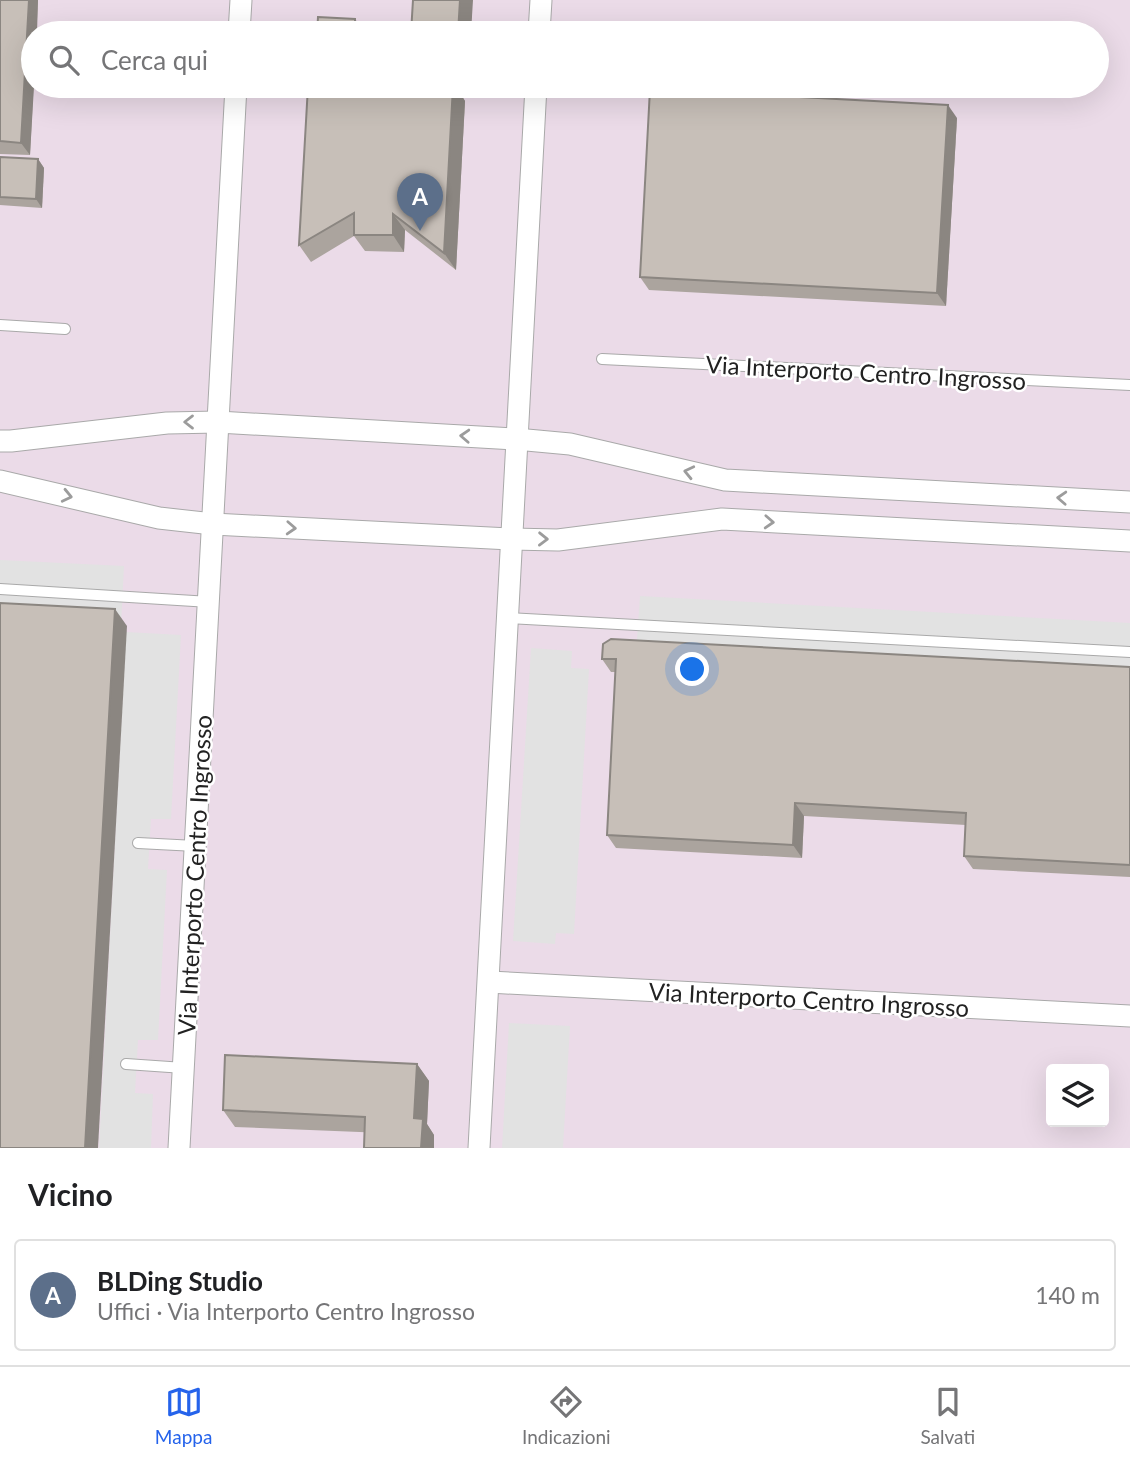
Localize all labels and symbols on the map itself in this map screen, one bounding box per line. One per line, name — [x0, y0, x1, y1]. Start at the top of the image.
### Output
pin: A — [397, 173, 443, 231]
street label: Via Interporto Centro Ingrosso — [705, 349, 1027, 395]
one-way arrow — [183, 414, 193, 430]
one-way arrow — [459, 429, 470, 444]
one-way arrow — [683, 466, 695, 480]
one-way arrow — [60, 488, 72, 503]
one-way arrow — [1056, 491, 1067, 506]
one-way arrow — [764, 514, 775, 529]
one-way arrow — [286, 520, 297, 535]
one-way arrow — [538, 532, 549, 547]
your location — [675, 652, 709, 686]
street label: Via Interporto Centro Ingrosso — [171, 714, 217, 1036]
street label: Via Interporto Centro Ingrosso — [648, 976, 970, 1022]

